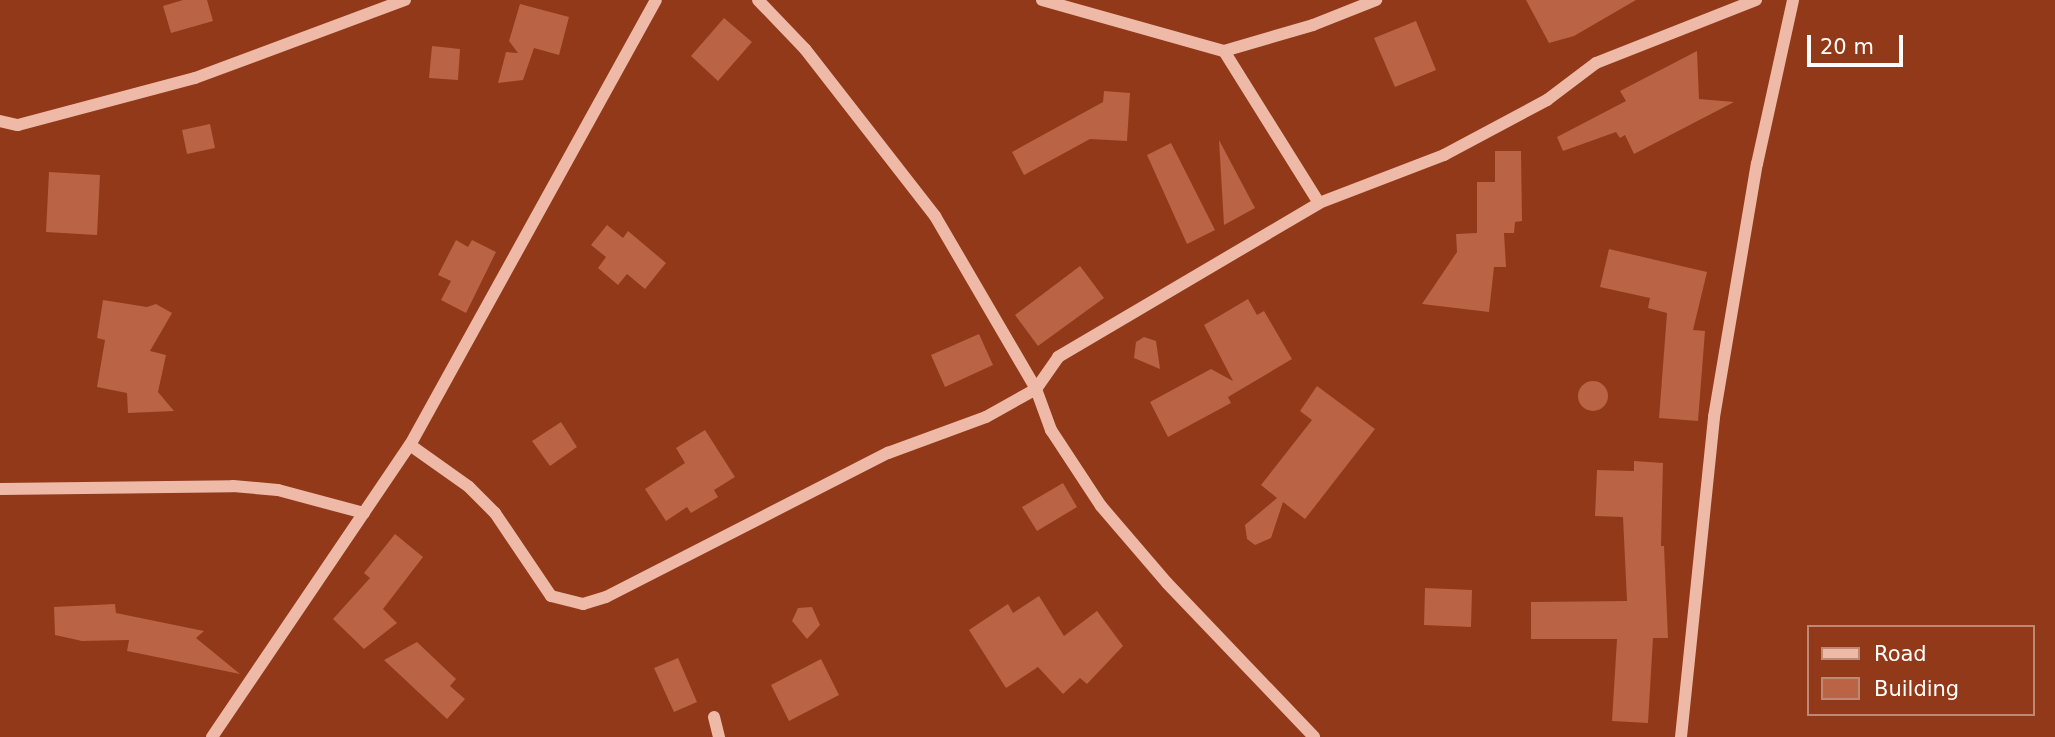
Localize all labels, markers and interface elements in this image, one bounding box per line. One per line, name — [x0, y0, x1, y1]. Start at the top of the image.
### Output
scale bar — [1810, 21, 1906, 65]
text: 20 m — [1820, 35, 1874, 59]
legend — [1806, 625, 2034, 716]
text: Road — [1874, 642, 1927, 666]
text: Building — [1874, 677, 1959, 701]

